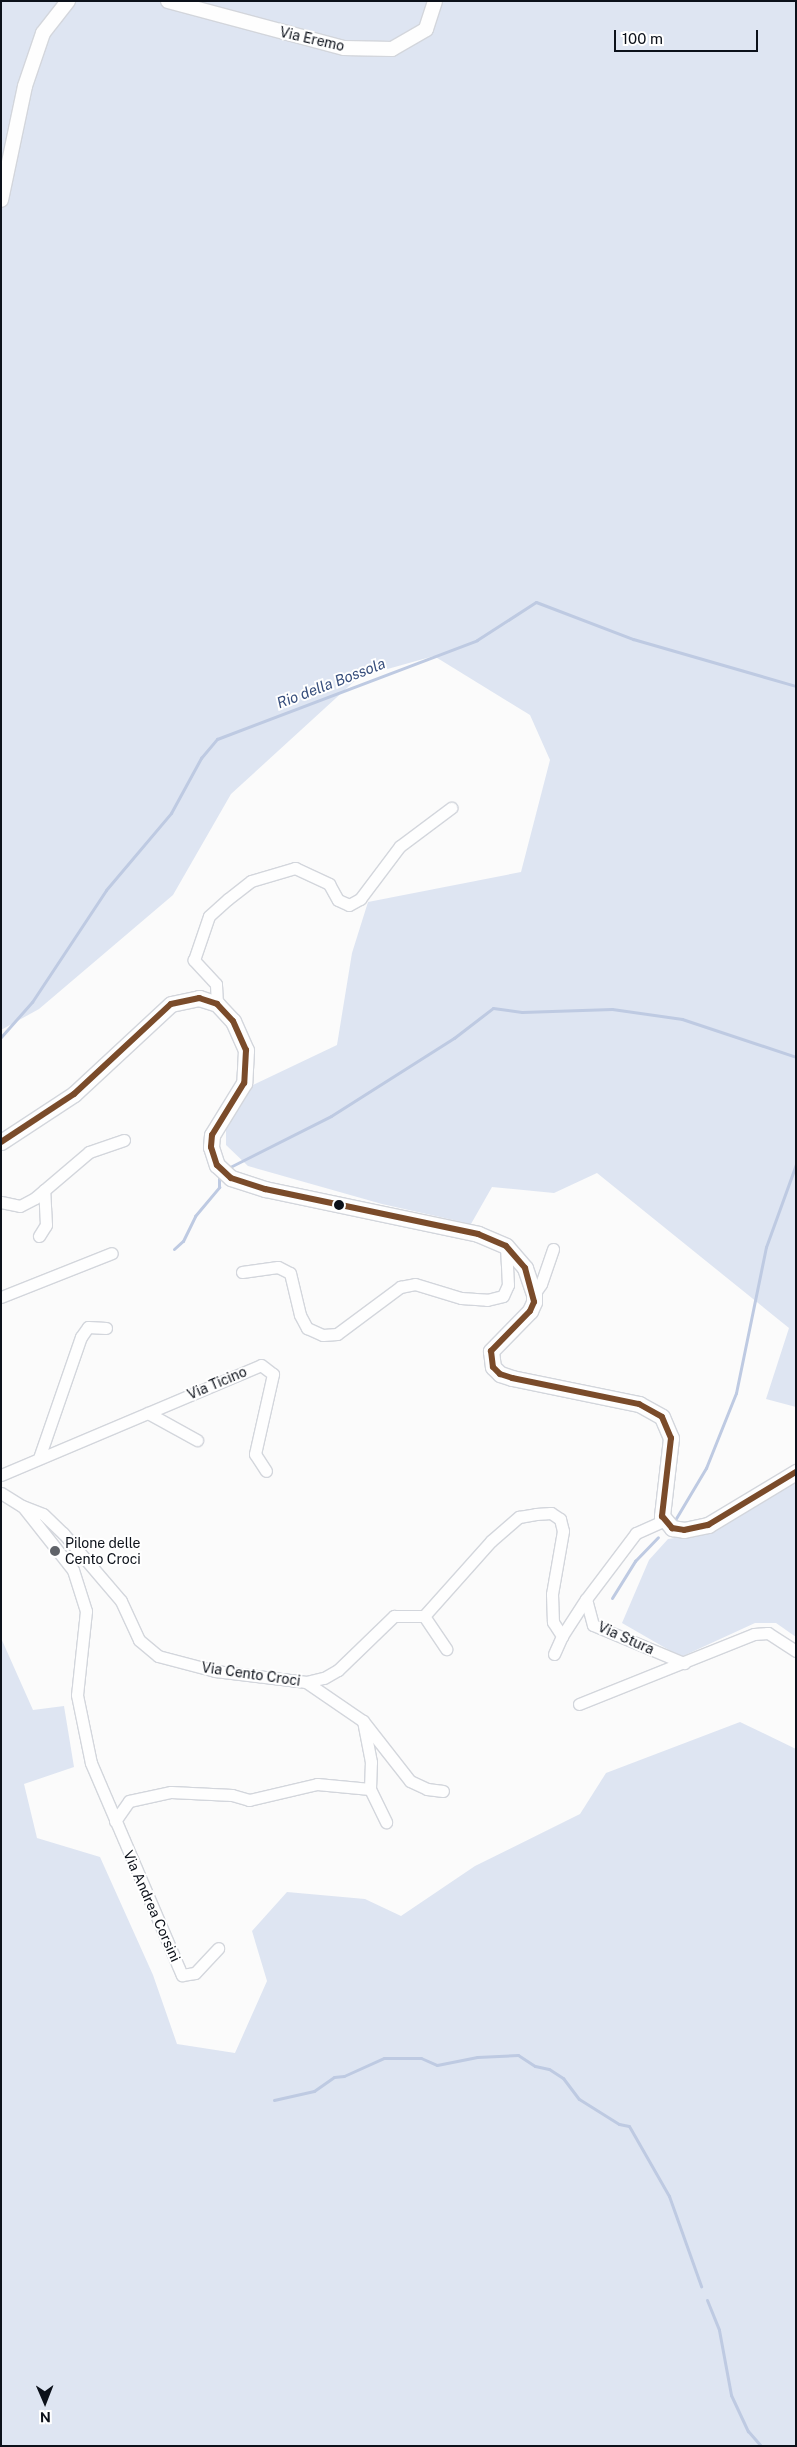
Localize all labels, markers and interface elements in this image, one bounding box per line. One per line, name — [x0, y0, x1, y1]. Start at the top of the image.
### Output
scale bar — [617, 20, 761, 52]
street label: Via Eremo — [278, 23, 346, 55]
text: 100 m — [622, 30, 663, 47]
water label: Rio della Bossola — [274, 654, 388, 712]
unlabelled marker — [334, 1200, 344, 1210]
street label: Via Ticino — [185, 1363, 249, 1403]
place label: Pilone delle Cento Croci — [65, 1535, 141, 1568]
marker: Pilone delle Cento Croci — [49, 1545, 61, 1557]
street label: Via Stura — [595, 1618, 657, 1658]
street label: Via Cento Croci — [200, 1659, 302, 1689]
street label: Via Andrea Corsini — [120, 1848, 184, 1964]
north arrow — [20, 2377, 70, 2427]
text: N — [40, 2409, 51, 2425]

